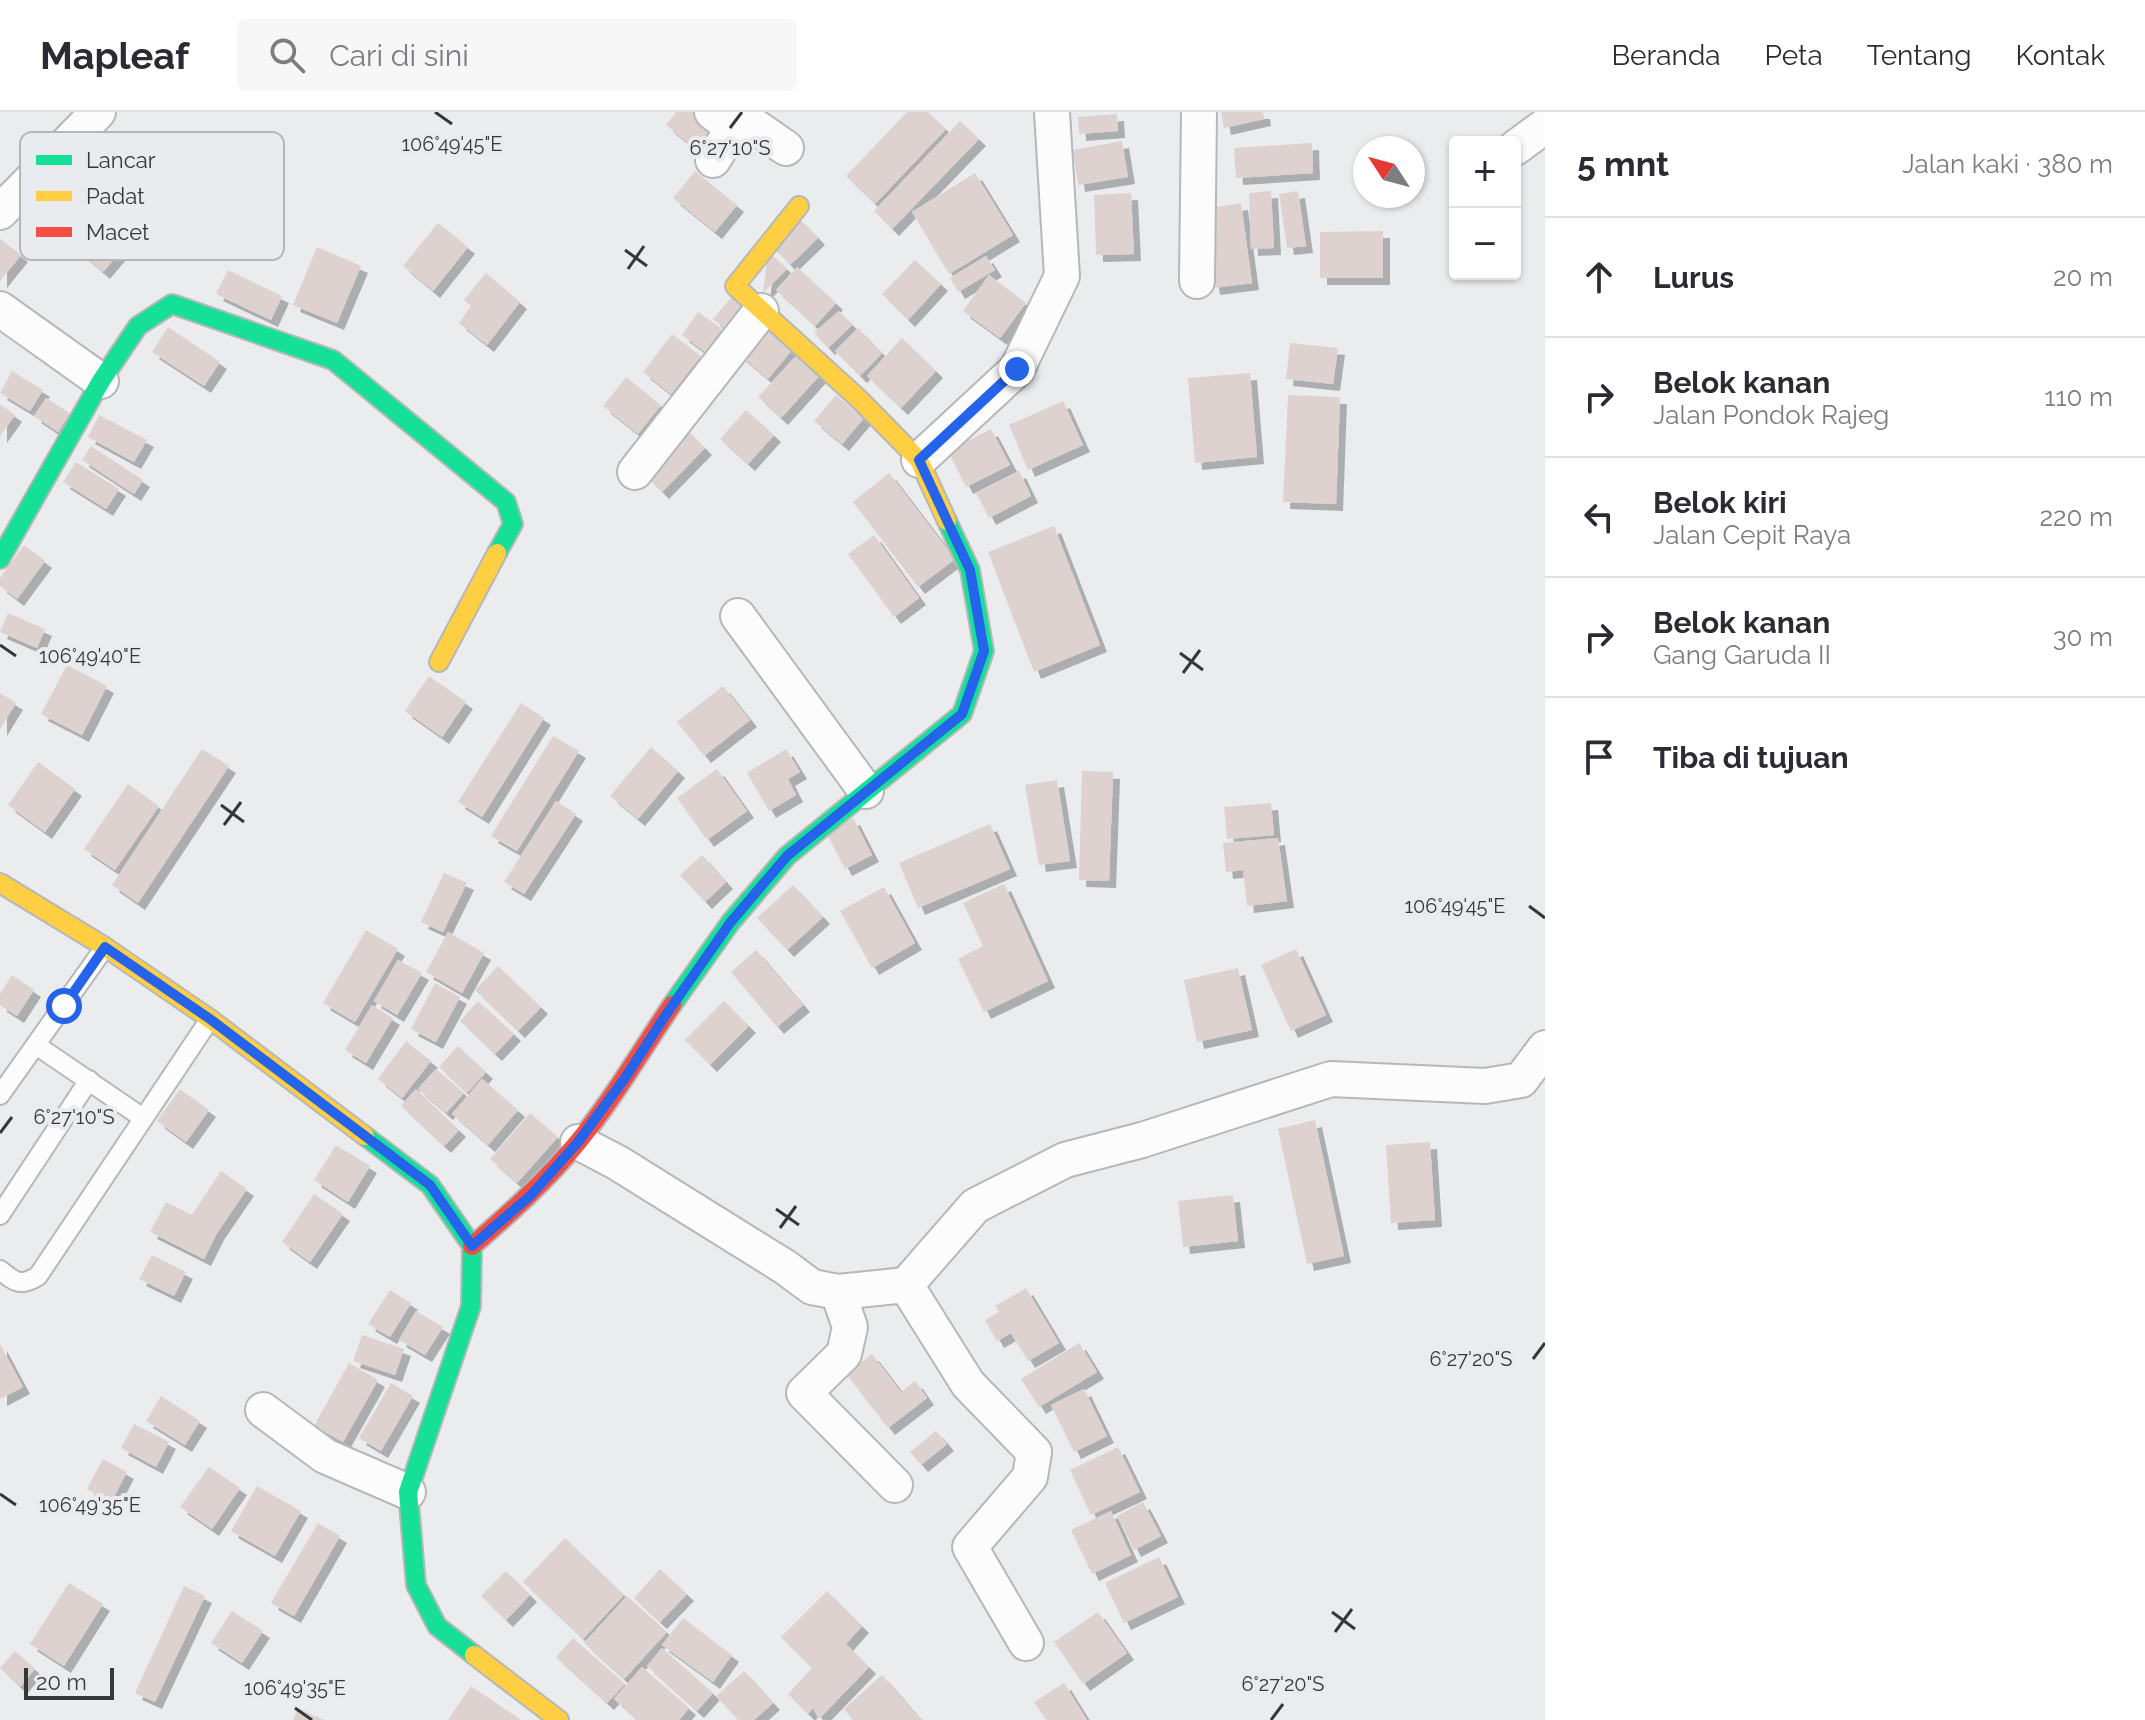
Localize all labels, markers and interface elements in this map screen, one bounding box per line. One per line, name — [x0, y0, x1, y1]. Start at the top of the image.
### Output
search box — [237, 19, 797, 91]
text: Mapleaf — [40, 33, 189, 78]
icon: search — [265, 33, 309, 77]
text: Cari di sini — [329, 38, 469, 73]
text: Beranda — [1611, 39, 1721, 72]
text: Peta — [1765, 39, 1823, 72]
text: Tentang — [1867, 39, 1972, 72]
text: Kontak — [2016, 39, 2105, 72]
legend — [20, 132, 284, 260]
text: 106°49'45"E — [402, 132, 502, 156]
text: 6°27'10"S — [689, 136, 771, 160]
north arrow — [1353, 136, 1425, 208]
map controls — [1449, 136, 1521, 280]
button: + — [1449, 136, 1521, 208]
text: 5 mnt — [1577, 144, 1669, 184]
text: Lancar — [86, 147, 156, 173]
text: Jalan kaki · 380 m — [1902, 149, 2113, 179]
text: Padat — [86, 183, 145, 209]
button: − — [1449, 208, 1521, 280]
text: Macet — [86, 219, 150, 245]
icon: ahead — [1577, 255, 1621, 299]
text: Lurus — [1653, 260, 1734, 295]
text: 20 m — [2053, 262, 2113, 292]
route end — [999, 351, 1035, 387]
text: Belok kanan — [1653, 365, 1830, 400]
icon: right — [1577, 375, 1621, 419]
text: 110 m — [2044, 382, 2113, 412]
text: Jalan Pondok Rajeg — [1653, 400, 1889, 430]
text: Belok kiri — [1653, 485, 1787, 520]
icon: left — [1577, 495, 1621, 539]
text: 220 m — [2039, 502, 2113, 532]
text: Jalan Cepit Raya — [1653, 520, 1851, 550]
text: Belok kanan — [1653, 605, 1830, 640]
icon: right — [1577, 615, 1621, 659]
text: 30 m — [2053, 622, 2113, 652]
text: Gang Garuda II — [1653, 640, 1831, 670]
text: 106°49'40"E — [39, 644, 141, 668]
icon: arrive — [1577, 735, 1621, 779]
text: Tiba di tujuan — [1653, 740, 1849, 775]
text: 106°49'45"E — [1405, 894, 1505, 918]
route start — [46, 988, 82, 1024]
text: 6°27'10"S — [33, 1105, 115, 1129]
text: 6°27'20"S — [1430, 1347, 1512, 1371]
text: 106°49'35"E — [39, 1493, 141, 1517]
scale bar — [24, 1664, 114, 1700]
text: 20 m — [36, 1669, 87, 1695]
text: 6°27'20"S — [1242, 1672, 1324, 1696]
text: 106°49'35"E — [244, 1676, 346, 1700]

